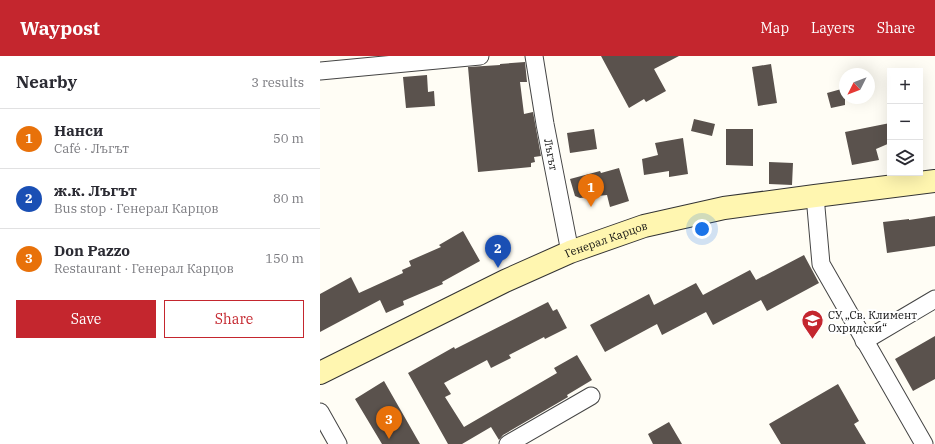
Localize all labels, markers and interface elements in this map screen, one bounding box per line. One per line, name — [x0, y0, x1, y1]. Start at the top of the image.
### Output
text: Waypost — [20, 16, 100, 40]
text: Map — [761, 19, 789, 37]
text: Layers — [811, 19, 855, 37]
text: Share — [877, 19, 915, 37]
north arrow — [839, 68, 875, 104]
map controls — [887, 68, 923, 176]
button: + — [887, 68, 923, 104]
text: Nearby — [16, 71, 77, 93]
text: 3 results — [251, 74, 304, 91]
button: − — [887, 104, 923, 140]
text: Нанси — [54, 121, 103, 140]
text: 1 — [25, 130, 33, 147]
text: 50 m — [273, 130, 304, 147]
street label: Лъгът — [541, 137, 561, 172]
text: Café · Лъгът — [54, 140, 129, 157]
button: layers — [887, 140, 923, 176]
pin: 1 — [578, 174, 604, 207]
text: ж.к. Лъгът — [54, 181, 137, 200]
text: 2 — [25, 190, 33, 207]
text: 80 m — [273, 190, 304, 207]
text: Bus stop · Генерал Карцов — [54, 200, 219, 217]
street label: Генерал Карцов — [562, 218, 649, 260]
your location — [692, 219, 712, 239]
pin: 2 — [485, 235, 511, 268]
text: Don Pazzo — [54, 241, 130, 260]
text: 3 — [25, 250, 33, 267]
text: 150 m — [265, 250, 304, 267]
text: Restaurant · Генерал Карцов — [54, 260, 234, 277]
button: Save — [16, 300, 156, 338]
button: Share — [164, 300, 304, 338]
school or university icon: СУ „Св. Климент Охридски“ — [799, 308, 825, 341]
place label: СУ „Св. Климент Охридски“ — [828, 308, 917, 335]
pin: 3 — [376, 406, 402, 439]

